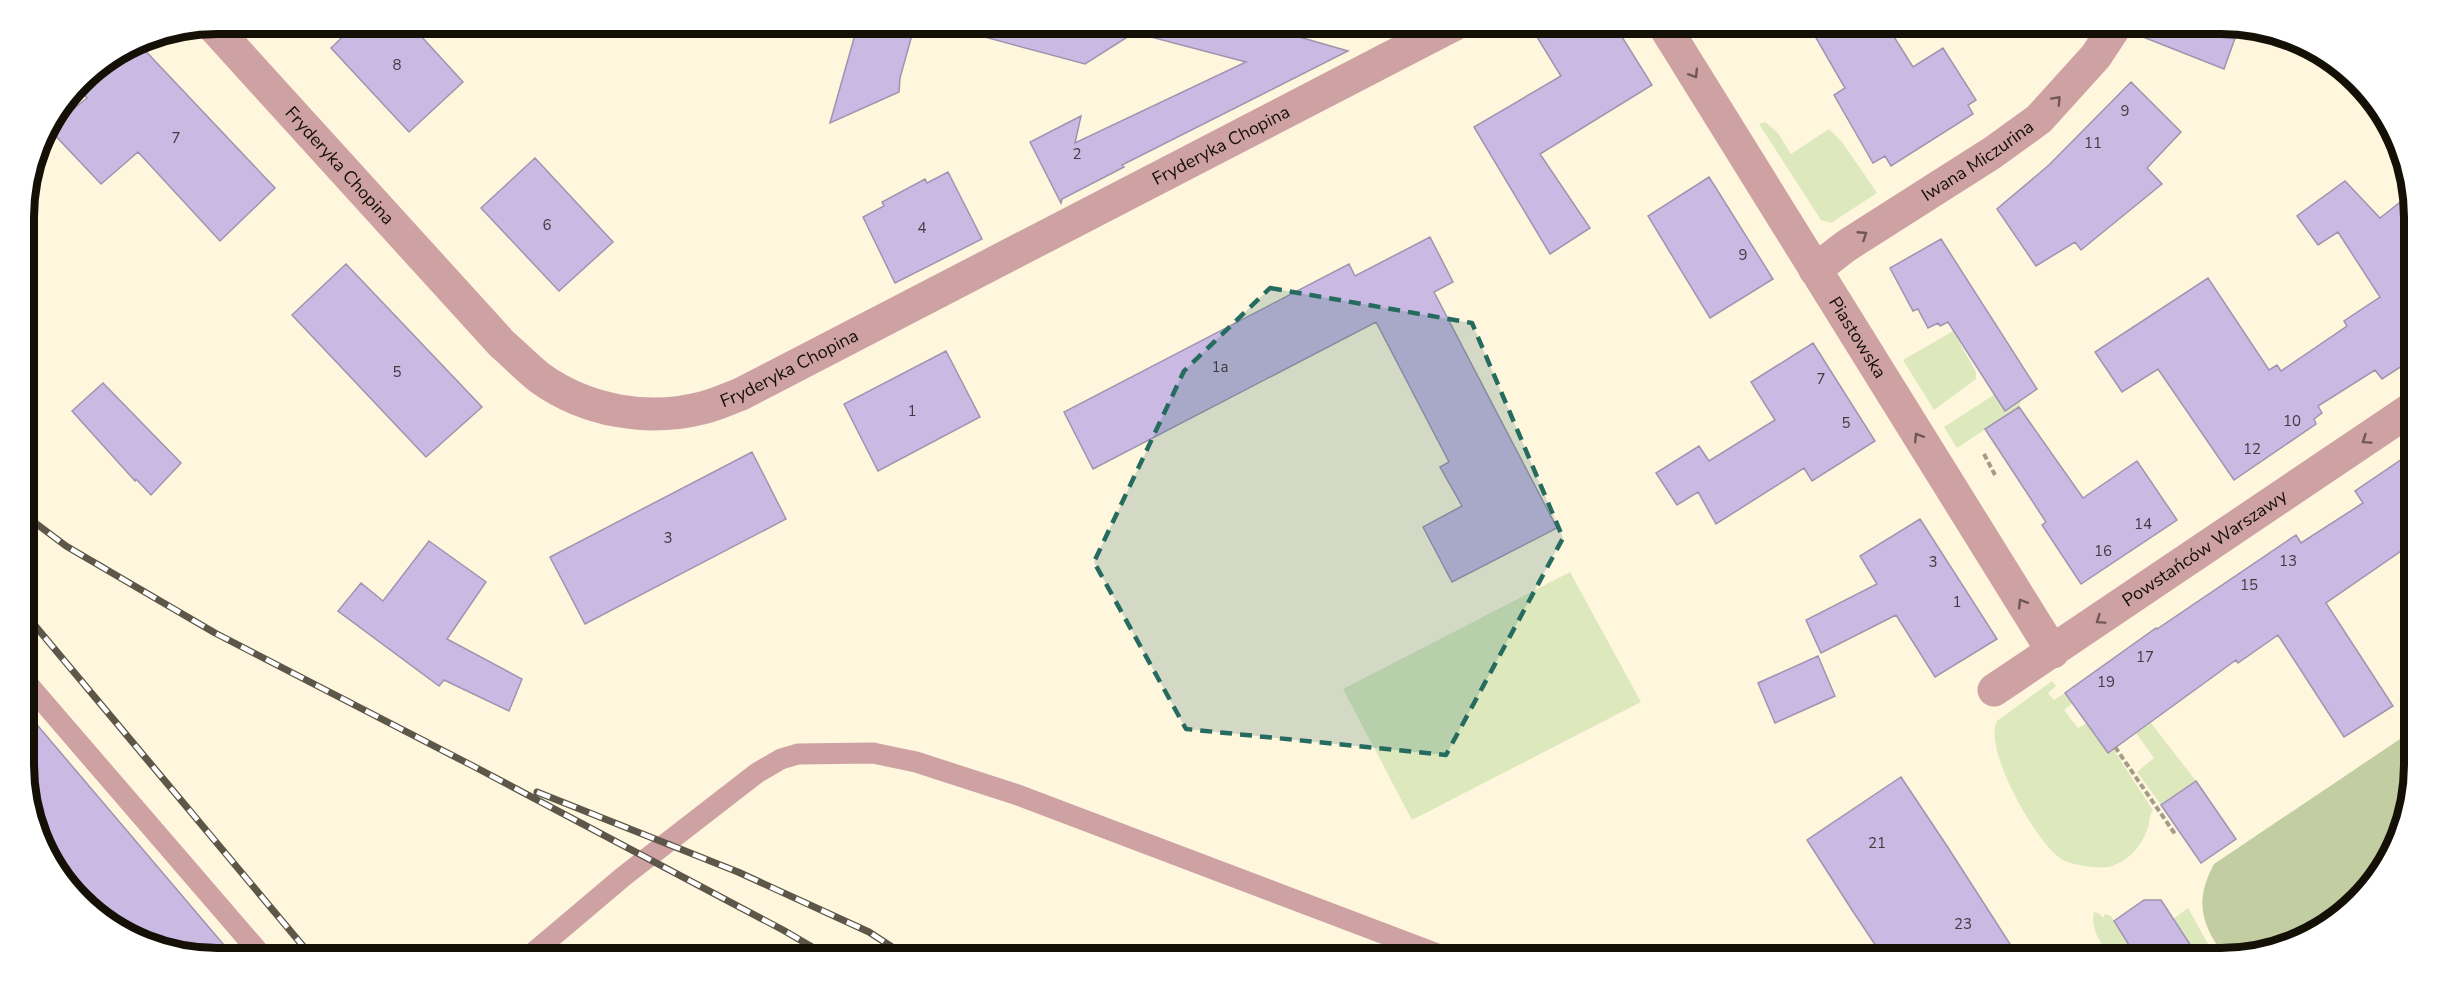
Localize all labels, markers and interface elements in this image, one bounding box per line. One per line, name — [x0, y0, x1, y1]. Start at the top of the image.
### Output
house number: 8 — [392, 55, 402, 75]
one-way arrow — [1686, 68, 1698, 78]
one-way arrow — [2049, 97, 2060, 108]
street label: Fryderyka Chopina — [1148, 100, 1294, 191]
street label: Fryderyka Chopina — [280, 101, 400, 230]
house number: 9 — [2120, 101, 2130, 121]
street label: Iwana Miczurina — [1917, 115, 2039, 207]
house number: 7 — [171, 128, 181, 148]
house number: 11 — [2084, 133, 2102, 153]
house number: 2 — [1072, 144, 1082, 164]
house number: 6 — [542, 215, 552, 235]
house number: 4 — [917, 218, 927, 238]
one-way arrow — [1857, 231, 1867, 243]
house number: 9 — [1738, 245, 1748, 265]
street label: Piastowska — [1823, 292, 1892, 383]
street label: Fryderyka Chopina — [717, 323, 862, 413]
house number: 1a — [1212, 357, 1228, 377]
house number: 5 — [392, 362, 402, 382]
house number: 7 — [1816, 369, 1826, 389]
house number: 1 — [907, 401, 917, 421]
house number: 10 — [2283, 411, 2301, 431]
house number: 5 — [1841, 413, 1851, 433]
one-way arrow — [1914, 433, 1926, 443]
one-way arrow — [2361, 433, 2372, 444]
house number: 12 — [2243, 439, 2261, 459]
street label: Powstańców Warszawy — [2117, 483, 2292, 612]
house number: 14 — [2134, 514, 2152, 534]
house number: 3 — [663, 528, 673, 548]
house number: 16 — [2094, 541, 2112, 561]
house number: 13 — [2279, 551, 2297, 571]
house number: 3 — [1928, 552, 1938, 572]
house number: 15 — [2240, 575, 2258, 595]
house number: 1 — [1952, 592, 1962, 612]
one-way arrow — [2018, 598, 2029, 609]
one-way arrow — [2096, 613, 2107, 624]
house number: 17 — [2136, 647, 2154, 667]
house number: 19 — [2097, 672, 2115, 692]
house number: 21 — [1868, 833, 1886, 853]
house number: 23 — [1954, 914, 1972, 934]

